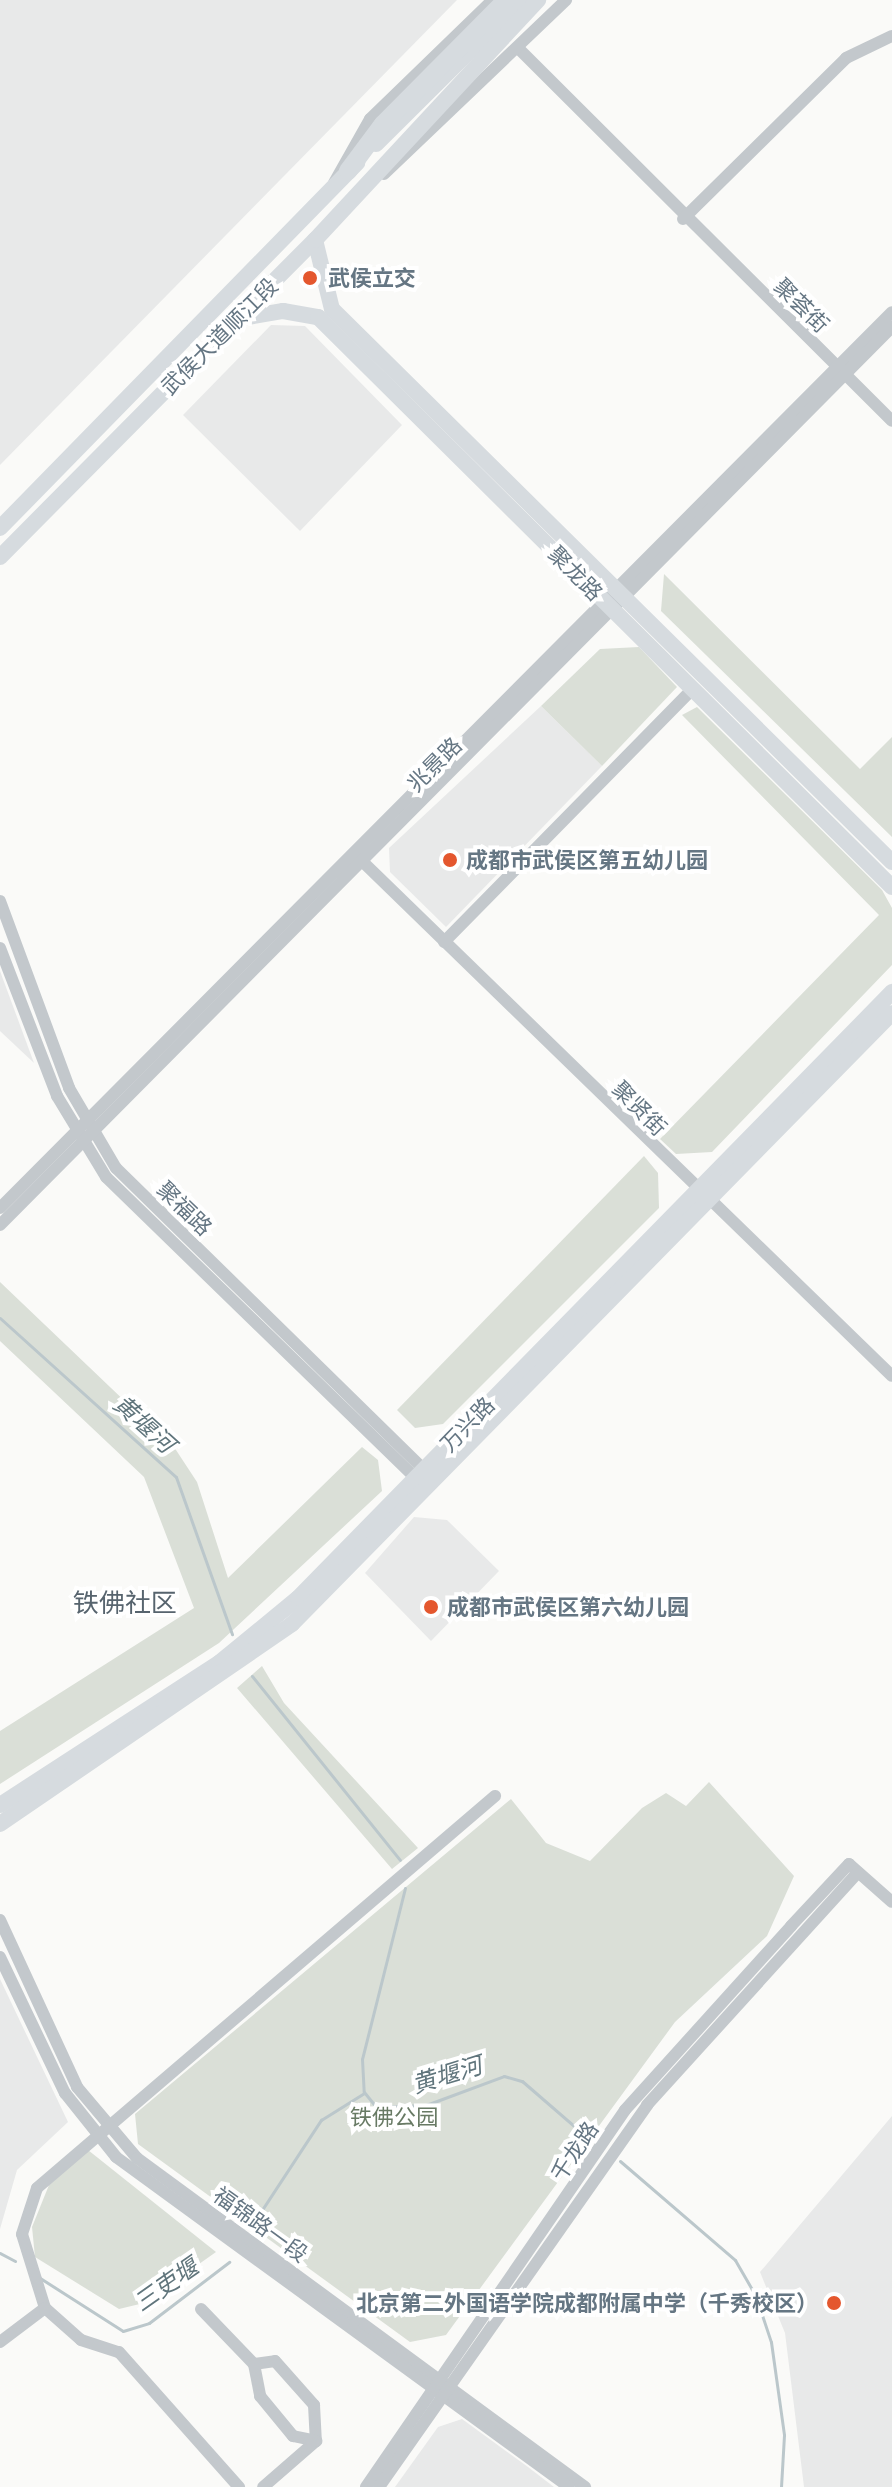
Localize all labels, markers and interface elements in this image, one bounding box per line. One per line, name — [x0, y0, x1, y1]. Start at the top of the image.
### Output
place label: 武侯立交 — [328, 265, 416, 291]
marker: 武侯立交 — [299, 267, 321, 289]
street label: 武侯大道顺江段 — [155, 272, 283, 400]
street label: 聚荟街 — [769, 273, 835, 337]
street label: 聚龙路 — [543, 540, 609, 606]
street label: 兆景路 — [401, 731, 467, 797]
place label: 成都市武侯区第五幼儿园 — [466, 847, 708, 873]
marker: 成都市武侯区第五幼儿园 — [441, 851, 459, 869]
street label: 聚贤街 — [607, 1075, 673, 1141]
street label: 聚福路 — [152, 1176, 218, 1240]
water label: 黄堰河 — [108, 1389, 180, 1459]
street label: 万兴路 — [435, 1391, 499, 1457]
district label: 铁佛社区 — [73, 1587, 177, 1619]
place label: 成都市武侯区第六幼儿园 — [447, 1594, 689, 1620]
marker: 成都市武侯区第六幼儿园 — [422, 1598, 440, 1616]
water label: 黄堰河 — [408, 2051, 486, 2099]
park label: 铁佛公园 — [350, 2104, 438, 2130]
street label: 千龙路 — [545, 2116, 603, 2186]
street label: 福锦路一段 — [209, 2181, 313, 2267]
water label: 三吏堰 — [128, 2253, 204, 2317]
place label: 北京第二外国语学院成都附属中学（千秀校区） — [356, 2290, 818, 2316]
marker: 北京第二外国语学院成都附属中学（千秀校区） — [825, 2294, 843, 2312]

